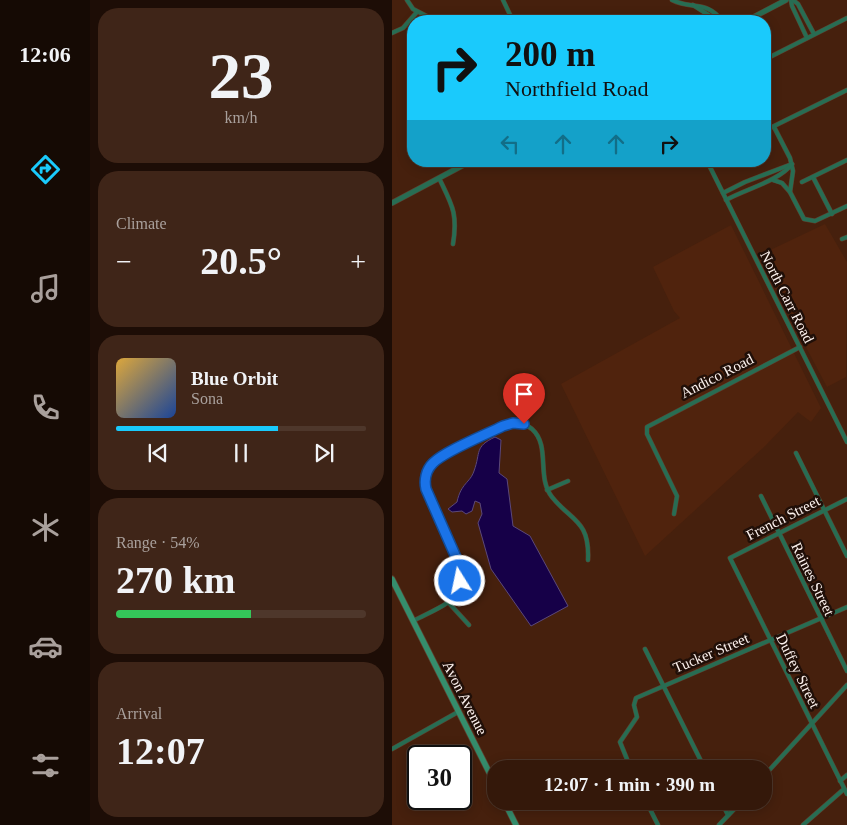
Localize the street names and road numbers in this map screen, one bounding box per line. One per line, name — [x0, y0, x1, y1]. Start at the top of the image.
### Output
street label: North Carr Road — [757, 248, 817, 346]
street label: Andico Road — [678, 351, 757, 401]
street label: French Street — [744, 492, 823, 543]
street label: Raines Street — [788, 540, 838, 619]
street label: Tucker Street — [671, 630, 752, 676]
street label: Duffey Street — [773, 631, 823, 712]
street label: Avon Avenue — [440, 658, 491, 738]

